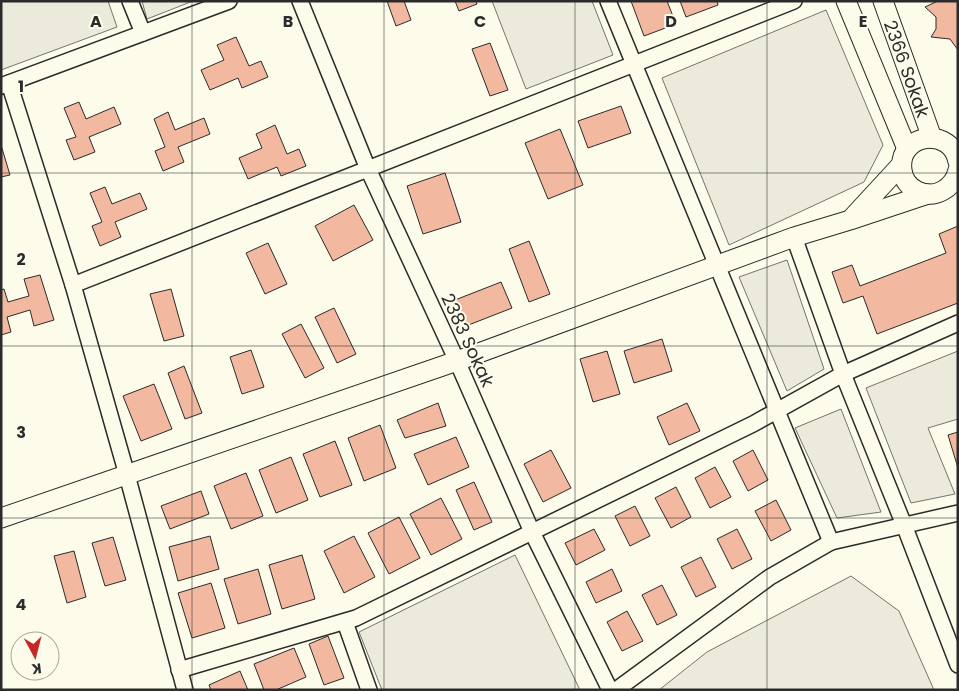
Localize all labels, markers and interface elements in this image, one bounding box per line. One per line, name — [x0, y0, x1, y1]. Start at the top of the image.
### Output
text: A — [90, 10, 102, 33]
text: B — [283, 10, 293, 33]
text: C — [474, 10, 486, 33]
text: D — [665, 10, 677, 33]
text: E — [859, 10, 867, 33]
street label: 2366 Sokak — [878, 17, 936, 121]
text: 1 — [18, 75, 24, 98]
text: 2 — [16, 248, 26, 271]
street label: 2383 Sokak — [435, 289, 501, 391]
text: 3 — [16, 421, 26, 444]
text: 4 — [16, 593, 27, 616]
north arrow — [10, 631, 60, 681]
text: K — [30, 658, 43, 679]

